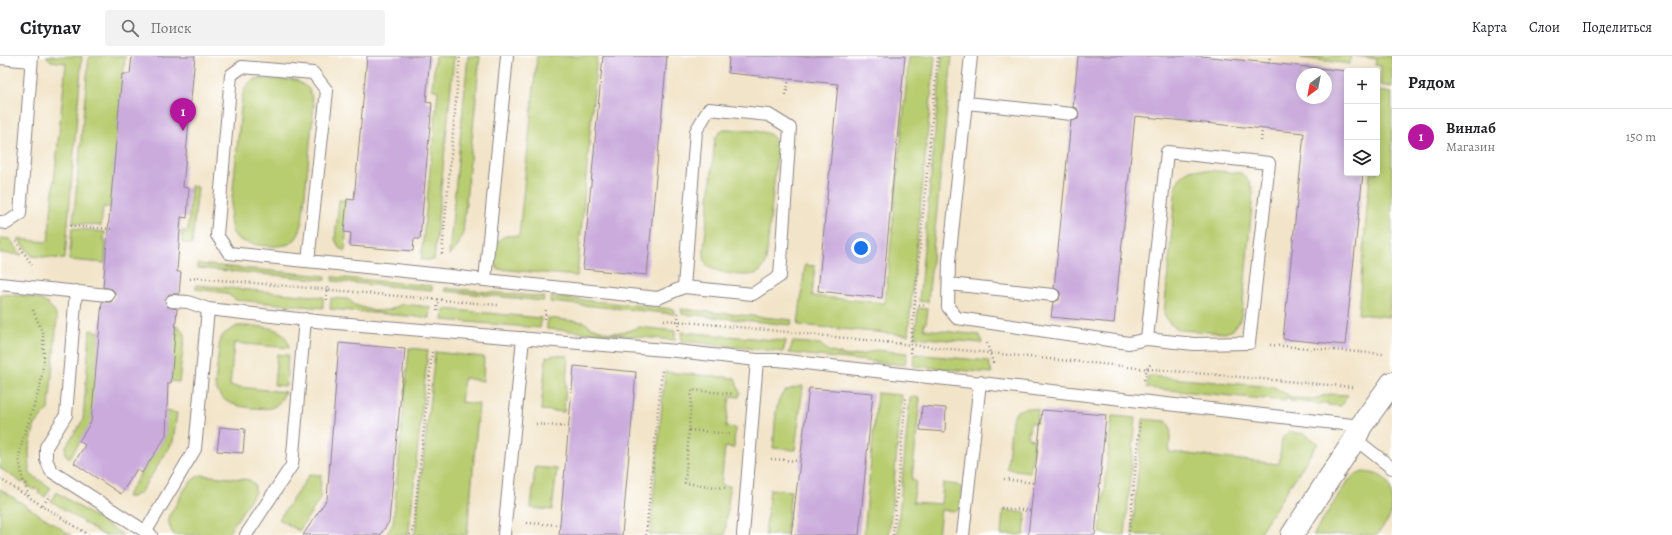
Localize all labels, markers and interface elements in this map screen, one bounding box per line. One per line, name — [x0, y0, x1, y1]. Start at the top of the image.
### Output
search box — [105, 10, 385, 46]
text: Citynav — [20, 15, 81, 41]
icon: search — [119, 17, 141, 39]
text: Поиск — [151, 18, 192, 38]
text: Карта — [1472, 18, 1507, 37]
text: Слои — [1529, 18, 1560, 37]
text: Поделиться — [1582, 18, 1652, 37]
north arrow — [1296, 68, 1332, 104]
map controls — [1344, 68, 1380, 176]
button: + — [1344, 68, 1380, 104]
text: Рядом — [1408, 71, 1455, 94]
pin: 1 — [170, 98, 196, 131]
button: − — [1344, 104, 1380, 140]
text: Винлаб — [1446, 118, 1496, 138]
text: 1 — [1419, 128, 1423, 145]
text: 150 m — [1626, 128, 1656, 145]
text: Магазин — [1446, 138, 1495, 155]
button: layers — [1344, 140, 1380, 176]
your location — [851, 238, 871, 258]

